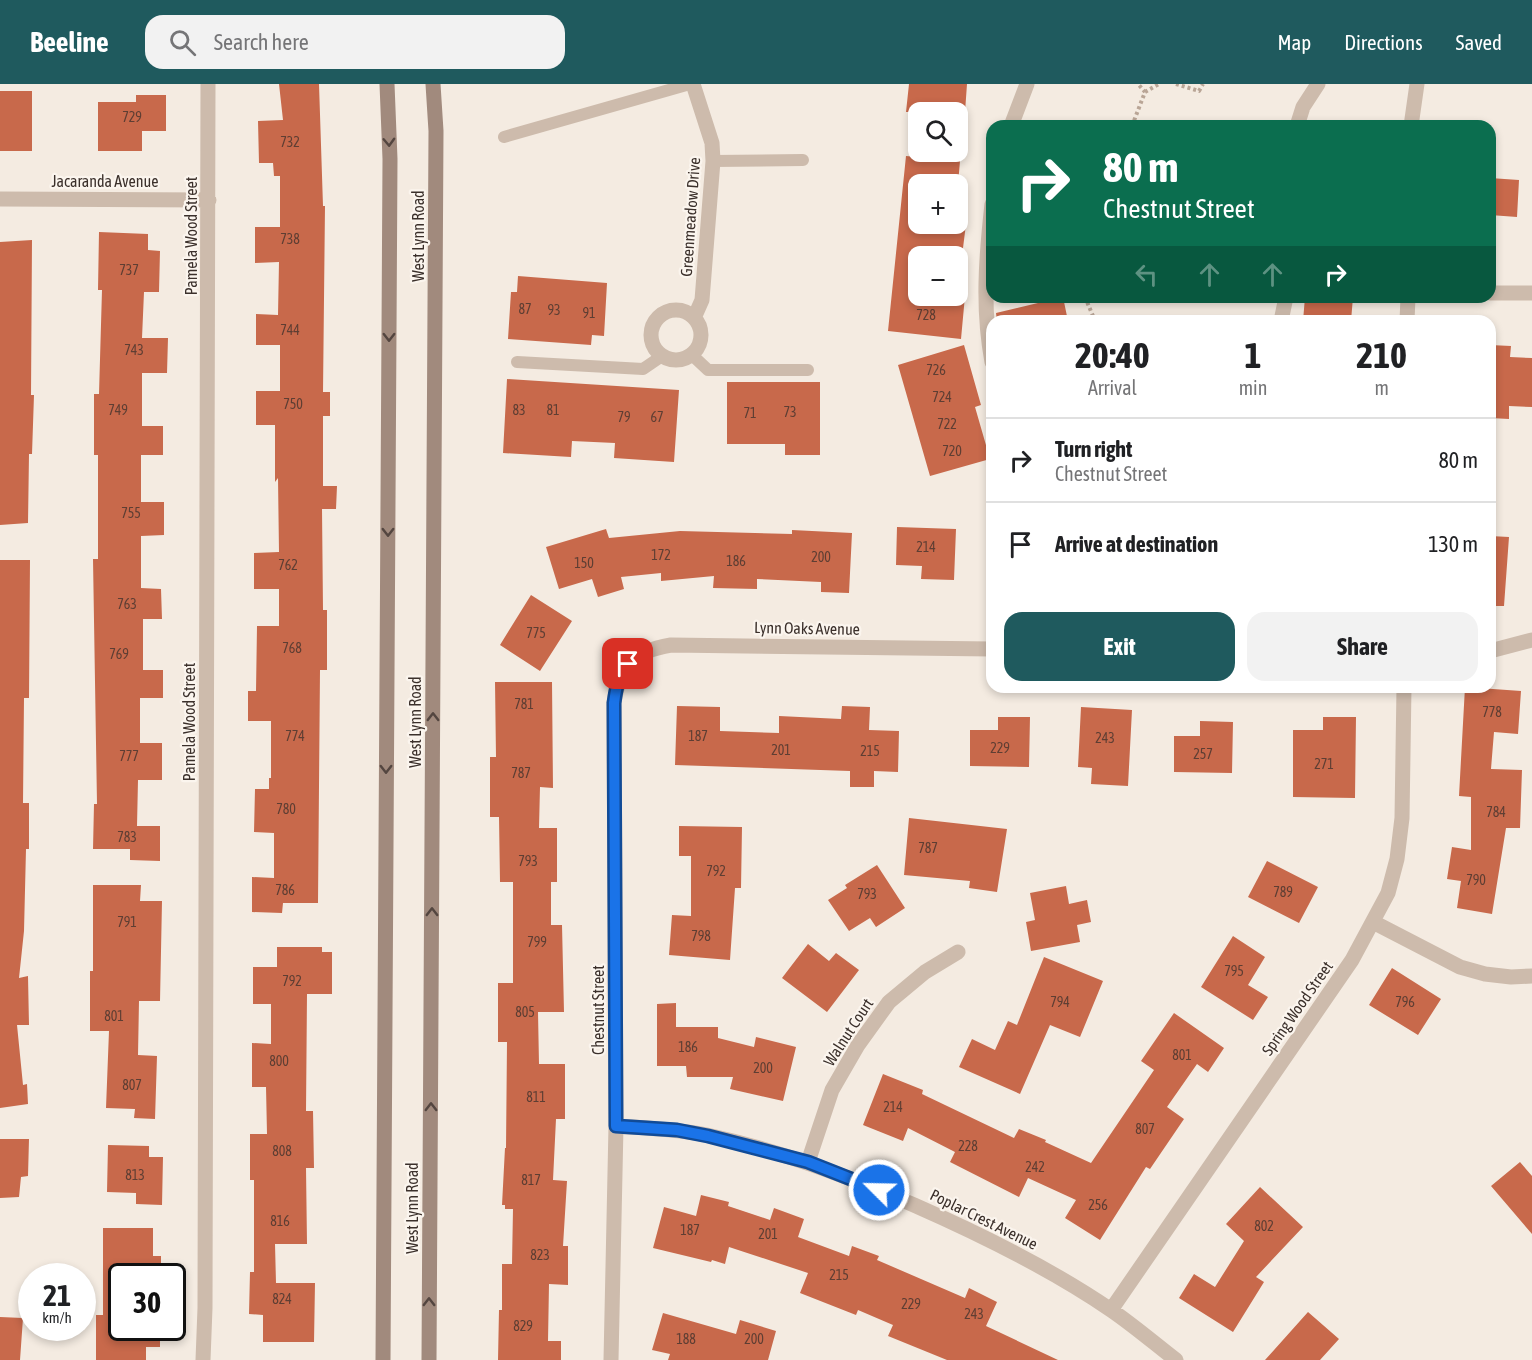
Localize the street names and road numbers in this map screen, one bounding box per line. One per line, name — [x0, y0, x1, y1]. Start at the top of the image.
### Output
street label: Greenmeadow Drive — [677, 157, 703, 277]
street label: Jacaranda Avenue — [51, 172, 159, 190]
street label: Pamela Wood Street — [182, 176, 200, 295]
street label: West Lynn Road — [409, 190, 428, 282]
street label: Lynn Oaks Avenue — [754, 618, 860, 639]
street label: Pamela Wood Street — [180, 662, 198, 781]
street label: West Lynn Road — [406, 676, 425, 768]
street label: Spring Wood Street — [1258, 957, 1337, 1059]
street label: Chestnut Street — [589, 965, 607, 1055]
street label: Walnut Court — [820, 995, 877, 1069]
street label: West Lynn Road — [403, 1162, 422, 1254]
street label: Poplar Crest Avenue — [927, 1185, 1041, 1254]

